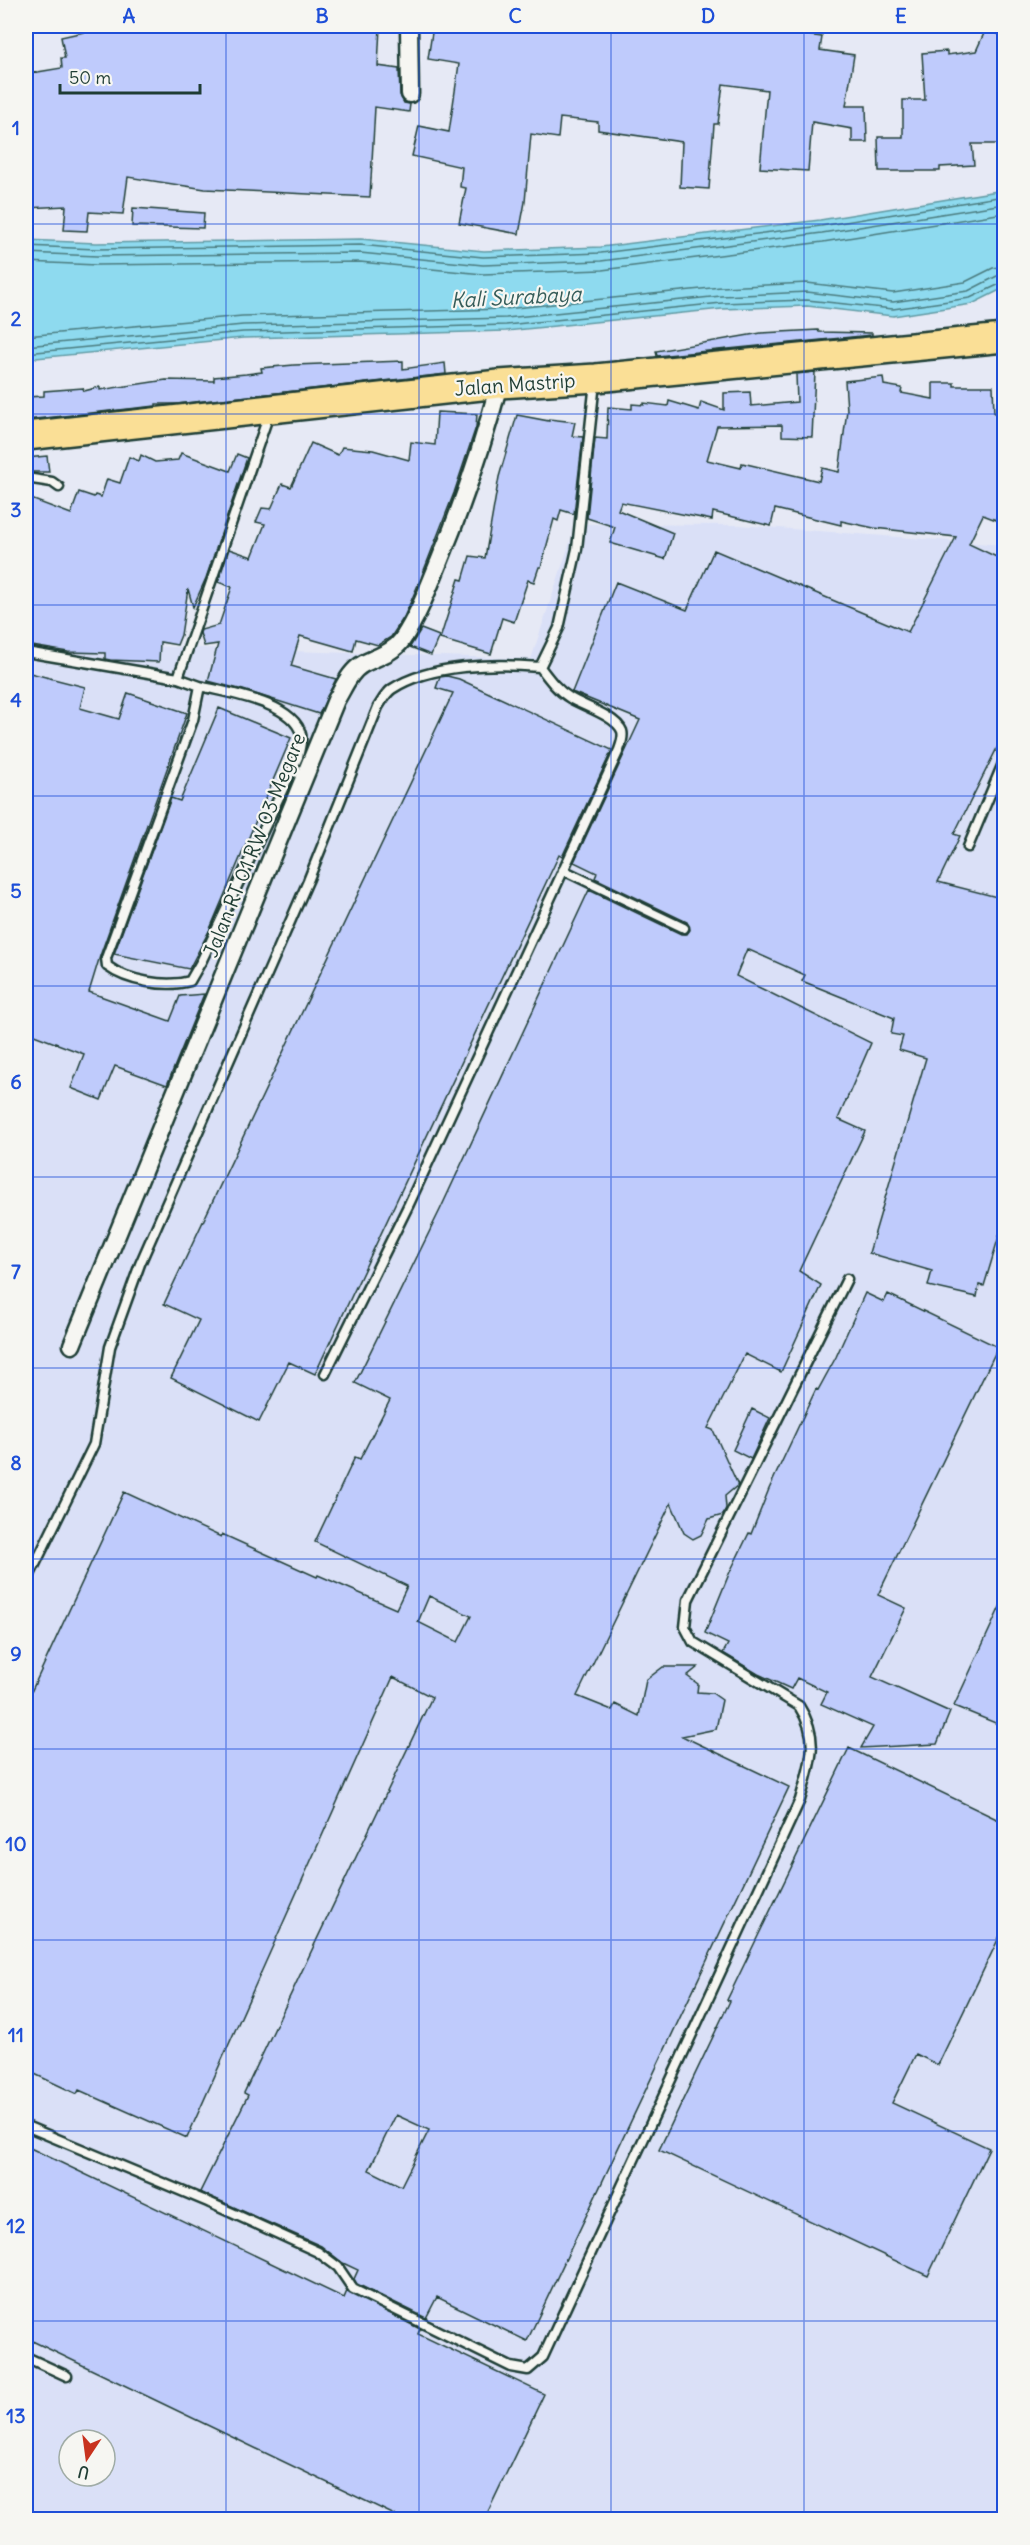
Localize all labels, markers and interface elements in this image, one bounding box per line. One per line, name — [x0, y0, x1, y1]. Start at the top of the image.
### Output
text: A — [123, 3, 136, 28]
text: B — [315, 3, 329, 28]
text: C — [508, 3, 522, 28]
text: D — [701, 3, 715, 28]
text: E — [895, 3, 907, 28]
scale bar — [60, 57, 200, 95]
text: 50 m — [69, 66, 111, 89]
text: 1 — [12, 115, 20, 140]
water label: Kali Surabaya — [450, 280, 583, 314]
text: 2 — [11, 306, 22, 331]
street label: Jalan Mastrip — [454, 367, 576, 401]
text: 3 — [10, 497, 22, 522]
text: 4 — [10, 687, 22, 712]
street label: Jalan RT 01 RW 03 Megare — [197, 729, 311, 961]
text: 5 — [10, 878, 22, 903]
text: 6 — [10, 1069, 22, 1094]
text: 7 — [11, 1259, 21, 1284]
text: 8 — [10, 1450, 22, 1475]
text: 9 — [10, 1641, 22, 1666]
text: 10 — [5, 1831, 27, 1856]
text: 11 — [8, 2022, 24, 2047]
text: 12 — [7, 2213, 25, 2238]
text: 13 — [6, 2403, 26, 2428]
north arrow — [57, 2428, 117, 2488]
text: U — [76, 2462, 91, 2484]

